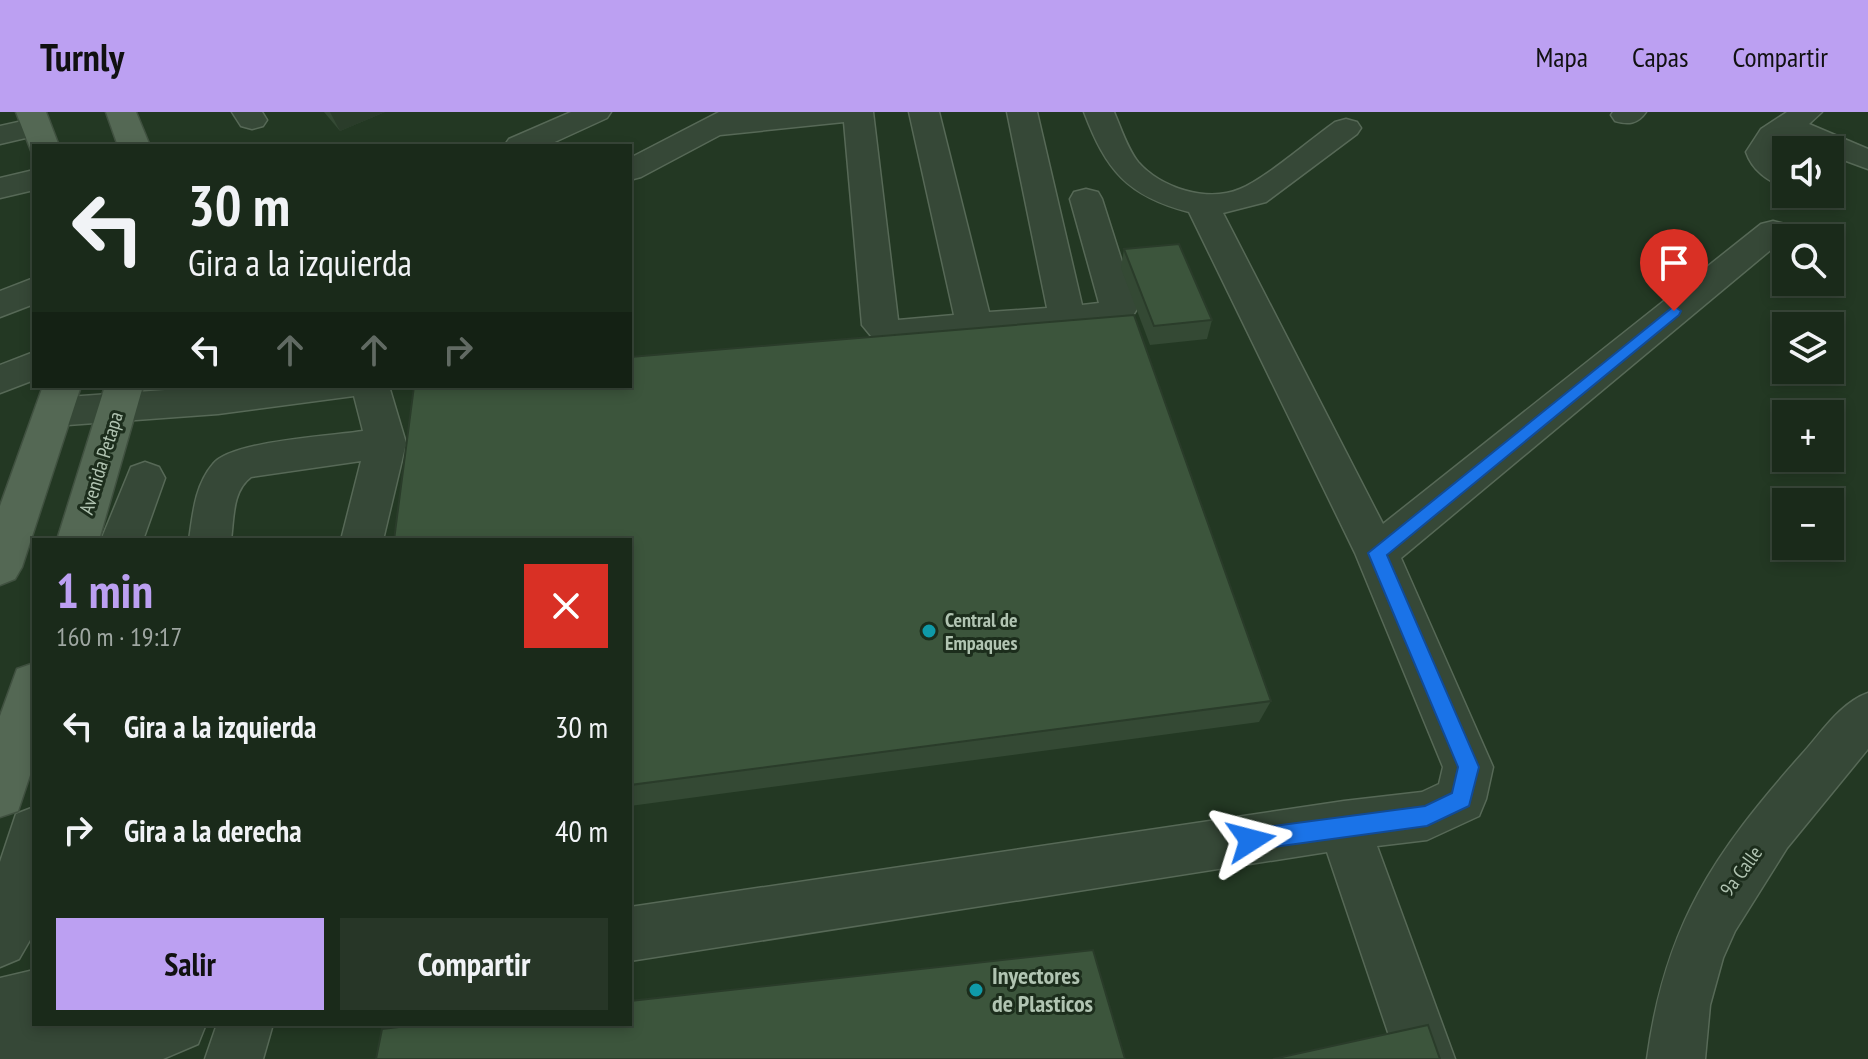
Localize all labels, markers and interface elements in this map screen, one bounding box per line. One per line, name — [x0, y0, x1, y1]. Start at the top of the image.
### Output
text: Turnly — [40, 32, 124, 81]
text: Mapa — [1536, 38, 1588, 75]
text: Capas — [1632, 38, 1688, 75]
text: Compartir — [1732, 38, 1828, 75]
map controls — [1772, 136, 1844, 560]
button: sound — [1772, 136, 1844, 208]
text: 30 m — [188, 169, 290, 241]
icon: left — [56, 176, 160, 280]
button: search — [1772, 224, 1844, 296]
pin — [1640, 229, 1708, 311]
text: Gira a la izquierda — [188, 239, 412, 286]
icon: arrive — [1652, 241, 1696, 285]
button: layers — [1772, 312, 1844, 384]
icon: left — [184, 328, 228, 372]
icon: ahead — [268, 328, 312, 372]
icon: ahead — [352, 328, 396, 372]
icon: right — [436, 328, 480, 372]
button: + — [1772, 400, 1844, 472]
street label: Avenida Petapa — [73, 409, 129, 517]
button: − — [1772, 488, 1844, 560]
text: 1 min — [56, 559, 153, 621]
button: close — [524, 564, 608, 648]
place label: Central de Empaques — [945, 607, 1017, 656]
text: 160 m · 19:17 — [56, 620, 182, 653]
marker: Central de Empaques — [920, 622, 938, 640]
icon: left — [56, 704, 100, 748]
text: Gira a la izquierda — [124, 707, 316, 746]
text: 30 m — [555, 707, 608, 746]
position arrow — [1209, 798, 1293, 882]
icon: right — [56, 808, 100, 852]
text: Gira a la derecha — [124, 811, 302, 850]
text: 40 m — [555, 811, 608, 850]
street label: 9a Calle — [1714, 841, 1768, 901]
button: Salir — [56, 918, 324, 1010]
button: Compartir — [340, 918, 608, 1010]
place label: Inyectores de Plasticos — [992, 960, 1093, 1019]
marker: Inyectores de Plasticos — [967, 981, 985, 999]

